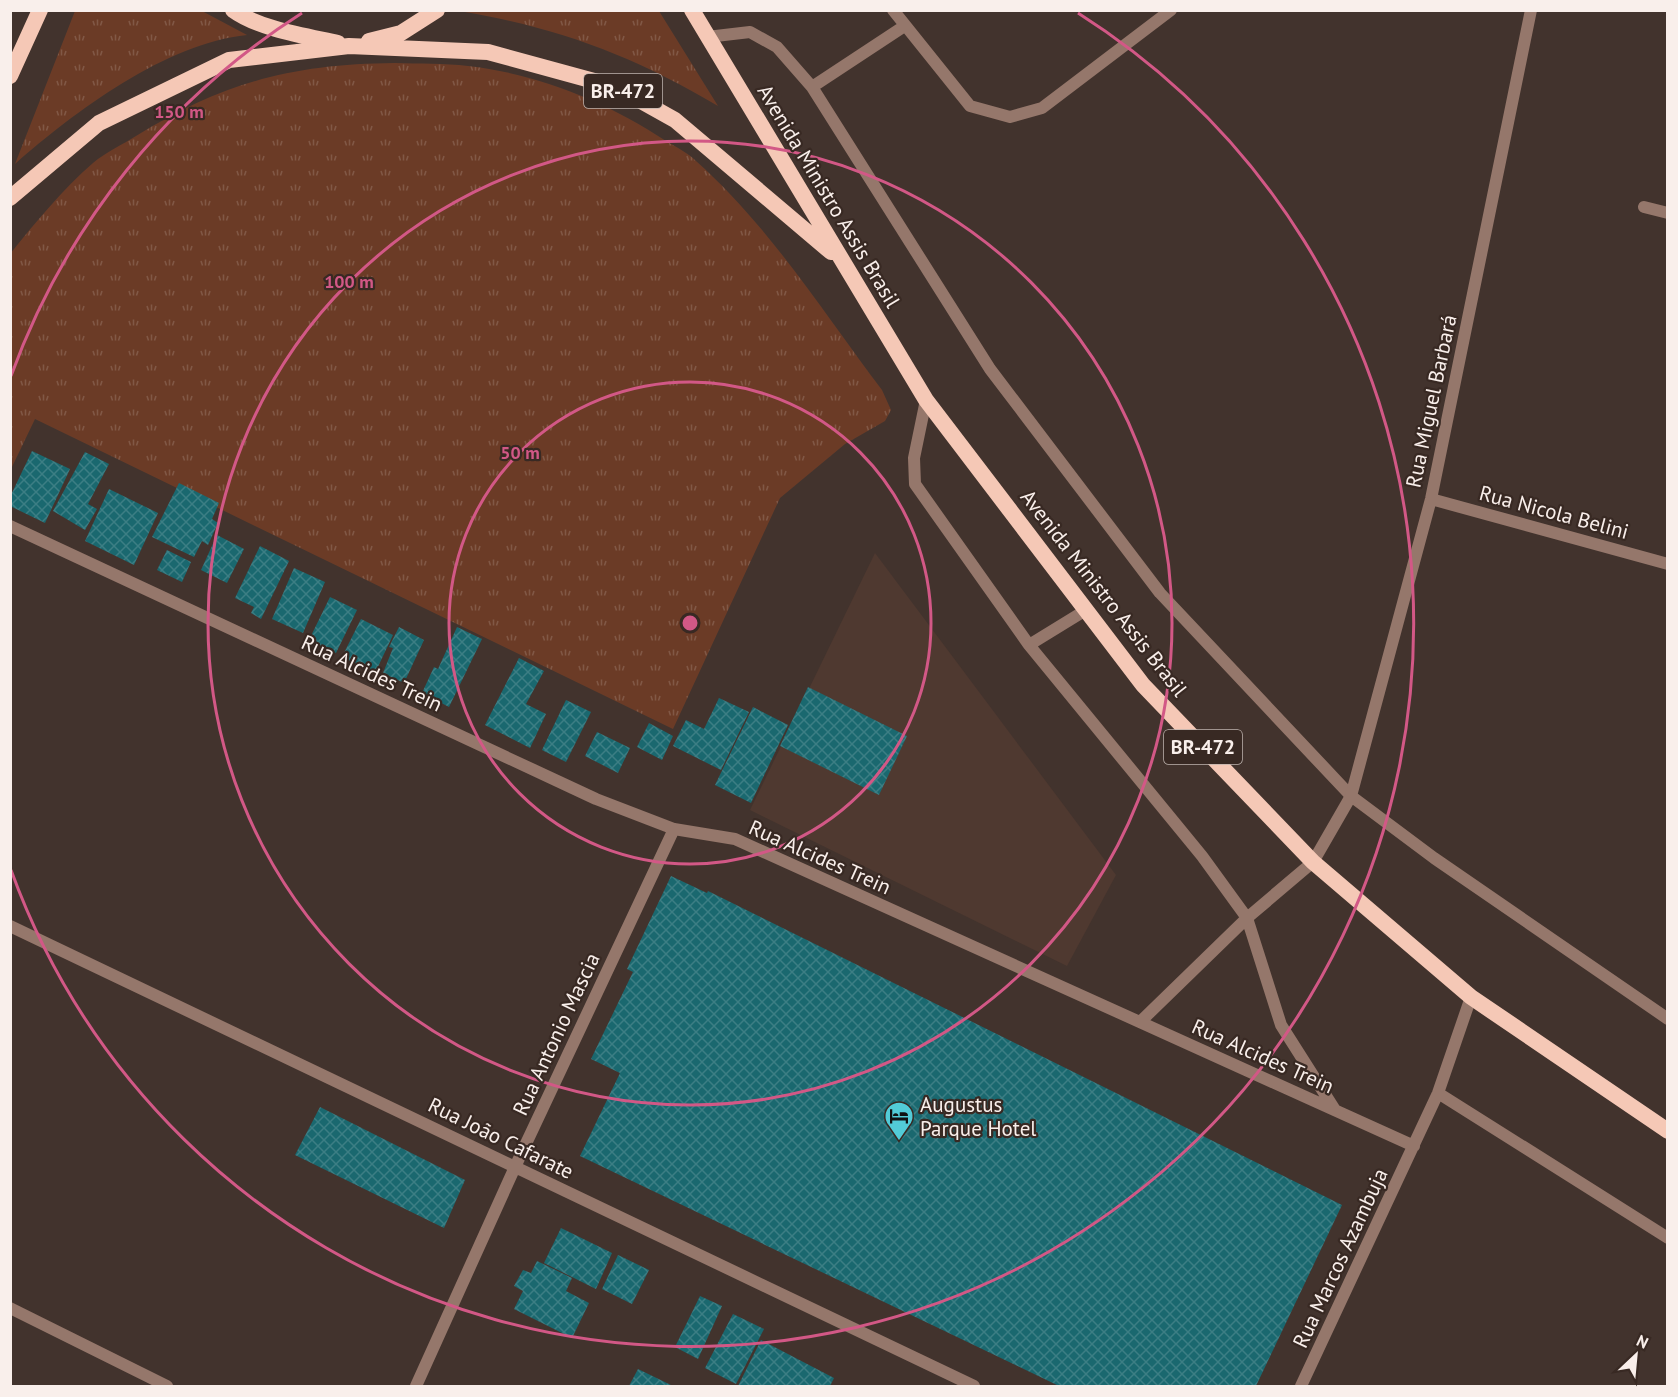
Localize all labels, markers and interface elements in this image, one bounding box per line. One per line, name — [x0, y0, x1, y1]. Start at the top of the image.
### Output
road number: BR-472 — [584, 74, 662, 108]
street label: Avenida Ministro Assis Brasil — [752, 79, 906, 313]
text: 150 m — [154, 100, 204, 123]
text: 100 m — [324, 270, 374, 293]
street label: Rua Miguel Barbará — [1399, 312, 1463, 490]
text: 50 m — [500, 441, 540, 464]
street label: Rua Nicola Belini — [1476, 479, 1632, 545]
street label: Avenida Ministro Assis Brasil — [1015, 484, 1193, 702]
centre of rings — [680, 613, 700, 633]
street label: Rua Alcides Trein — [297, 629, 447, 717]
road number: BR-472 — [1164, 730, 1242, 764]
street label: Rua Alcides Trein — [745, 814, 895, 900]
street label: Rua Antonio Mascia — [507, 948, 605, 1120]
street label: Rua Alcides Trein — [1188, 1013, 1338, 1099]
street label: Rua João Cafarate — [424, 1091, 578, 1185]
place label: Augustus Parque Hotel — [920, 1091, 1037, 1142]
hotel icon: Augustus Parque Hotel — [883, 1100, 915, 1142]
street label: Rua Marcos Azambuja — [1287, 1164, 1393, 1352]
north arrow — [1606, 1325, 1666, 1385]
text: N — [1633, 1330, 1652, 1353]

